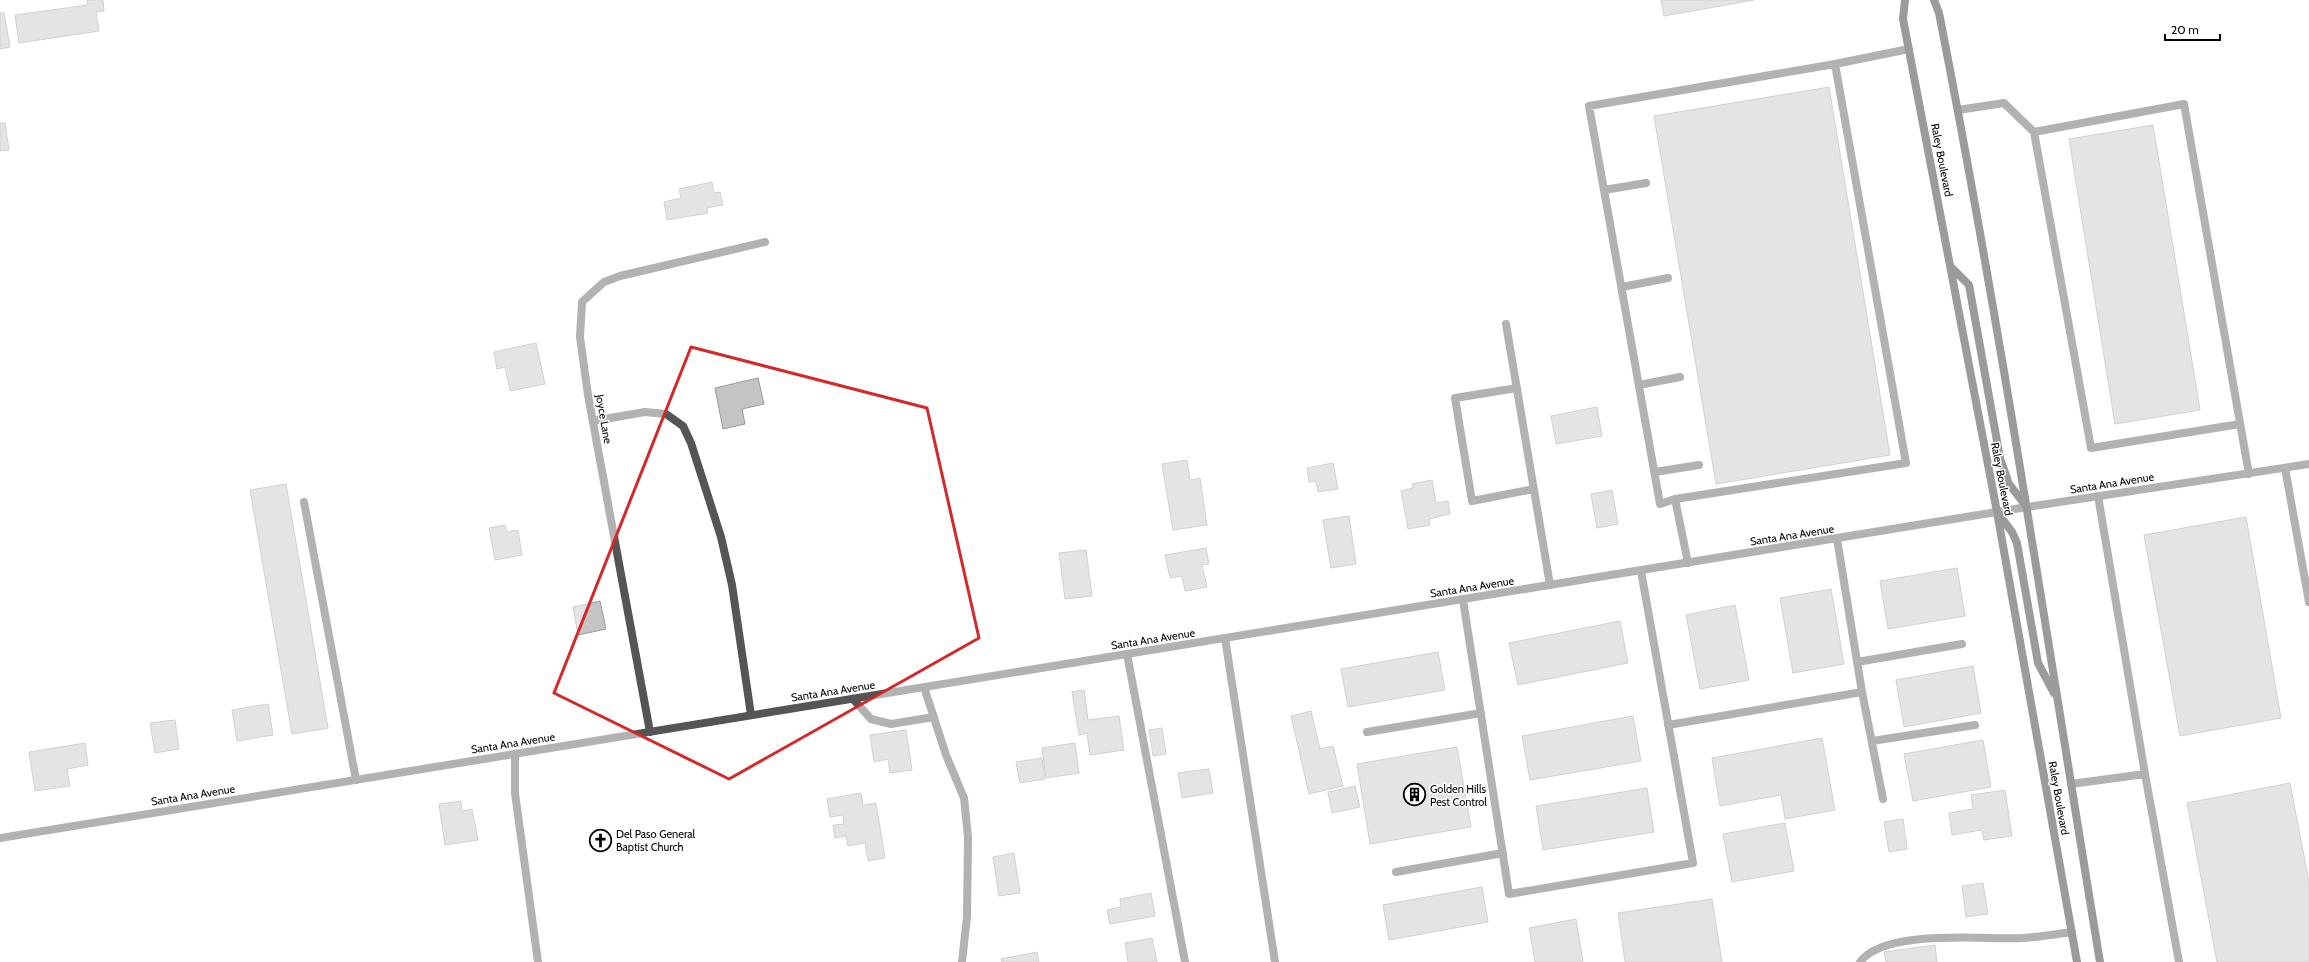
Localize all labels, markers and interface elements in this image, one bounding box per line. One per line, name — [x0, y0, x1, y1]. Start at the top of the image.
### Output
scale bar — [2165, 16, 2220, 42]
text: 20 m — [2171, 22, 2199, 37]
street label: Raley Boulevard — [1928, 122, 1956, 198]
street label: Joyce Lane — [593, 392, 615, 445]
street label: Raley Boulevard — [1988, 441, 2016, 517]
street label: Santa Ana Avenue — [2069, 469, 2155, 497]
street label: Santa Ana Avenue — [1749, 521, 1835, 549]
street label: Santa Ana Avenue — [1429, 573, 1515, 601]
street label: Santa Ana Avenue — [1110, 625, 1196, 653]
street label: Santa Ana Avenue — [790, 677, 876, 705]
street label: Santa Ana Avenue — [470, 729, 556, 757]
street label: Raley Boulevard — [2046, 760, 2072, 836]
street label: Santa Ana Avenue — [150, 781, 236, 809]
building icon: Golden Hills Pest Control — [1401, 782, 1427, 808]
place label: Golden Hills Pest Control — [1430, 782, 1487, 809]
church icon: Del Paso General Baptist Church — [587, 827, 613, 853]
place label: Del Paso General Baptist Church — [616, 827, 696, 854]

